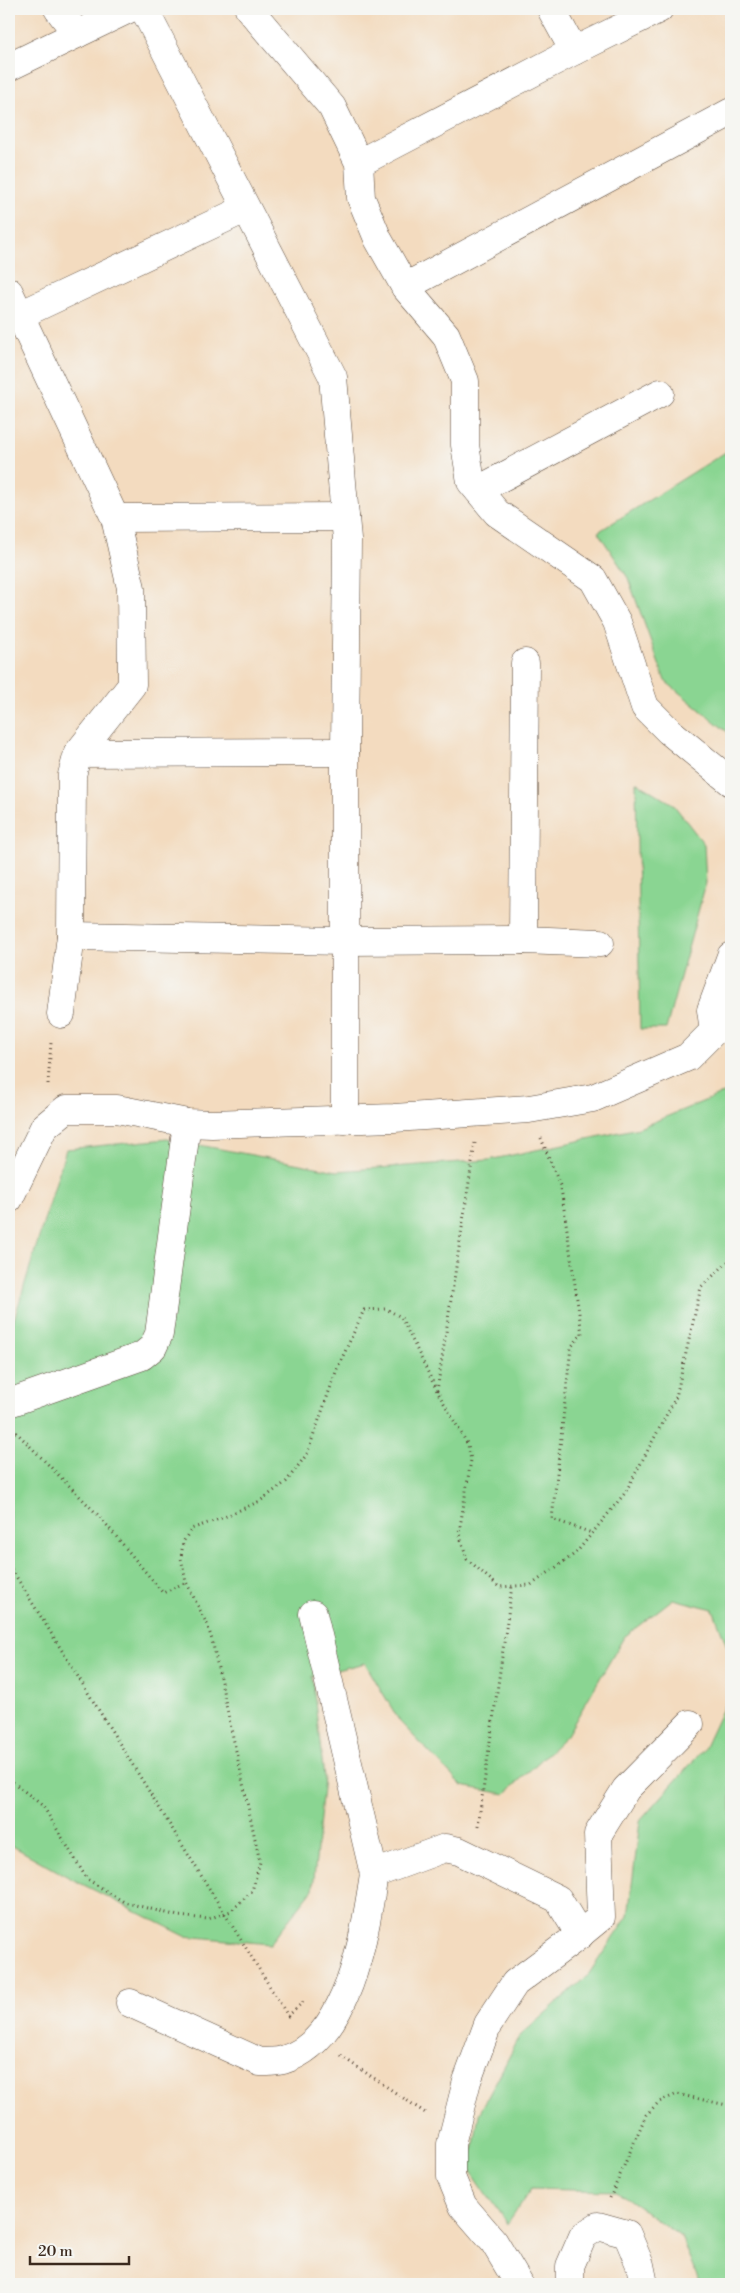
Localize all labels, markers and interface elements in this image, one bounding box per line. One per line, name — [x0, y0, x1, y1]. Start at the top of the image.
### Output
scale bar — [30, 2233, 129, 2265]
text: 20 m — [38, 2242, 73, 2261]

